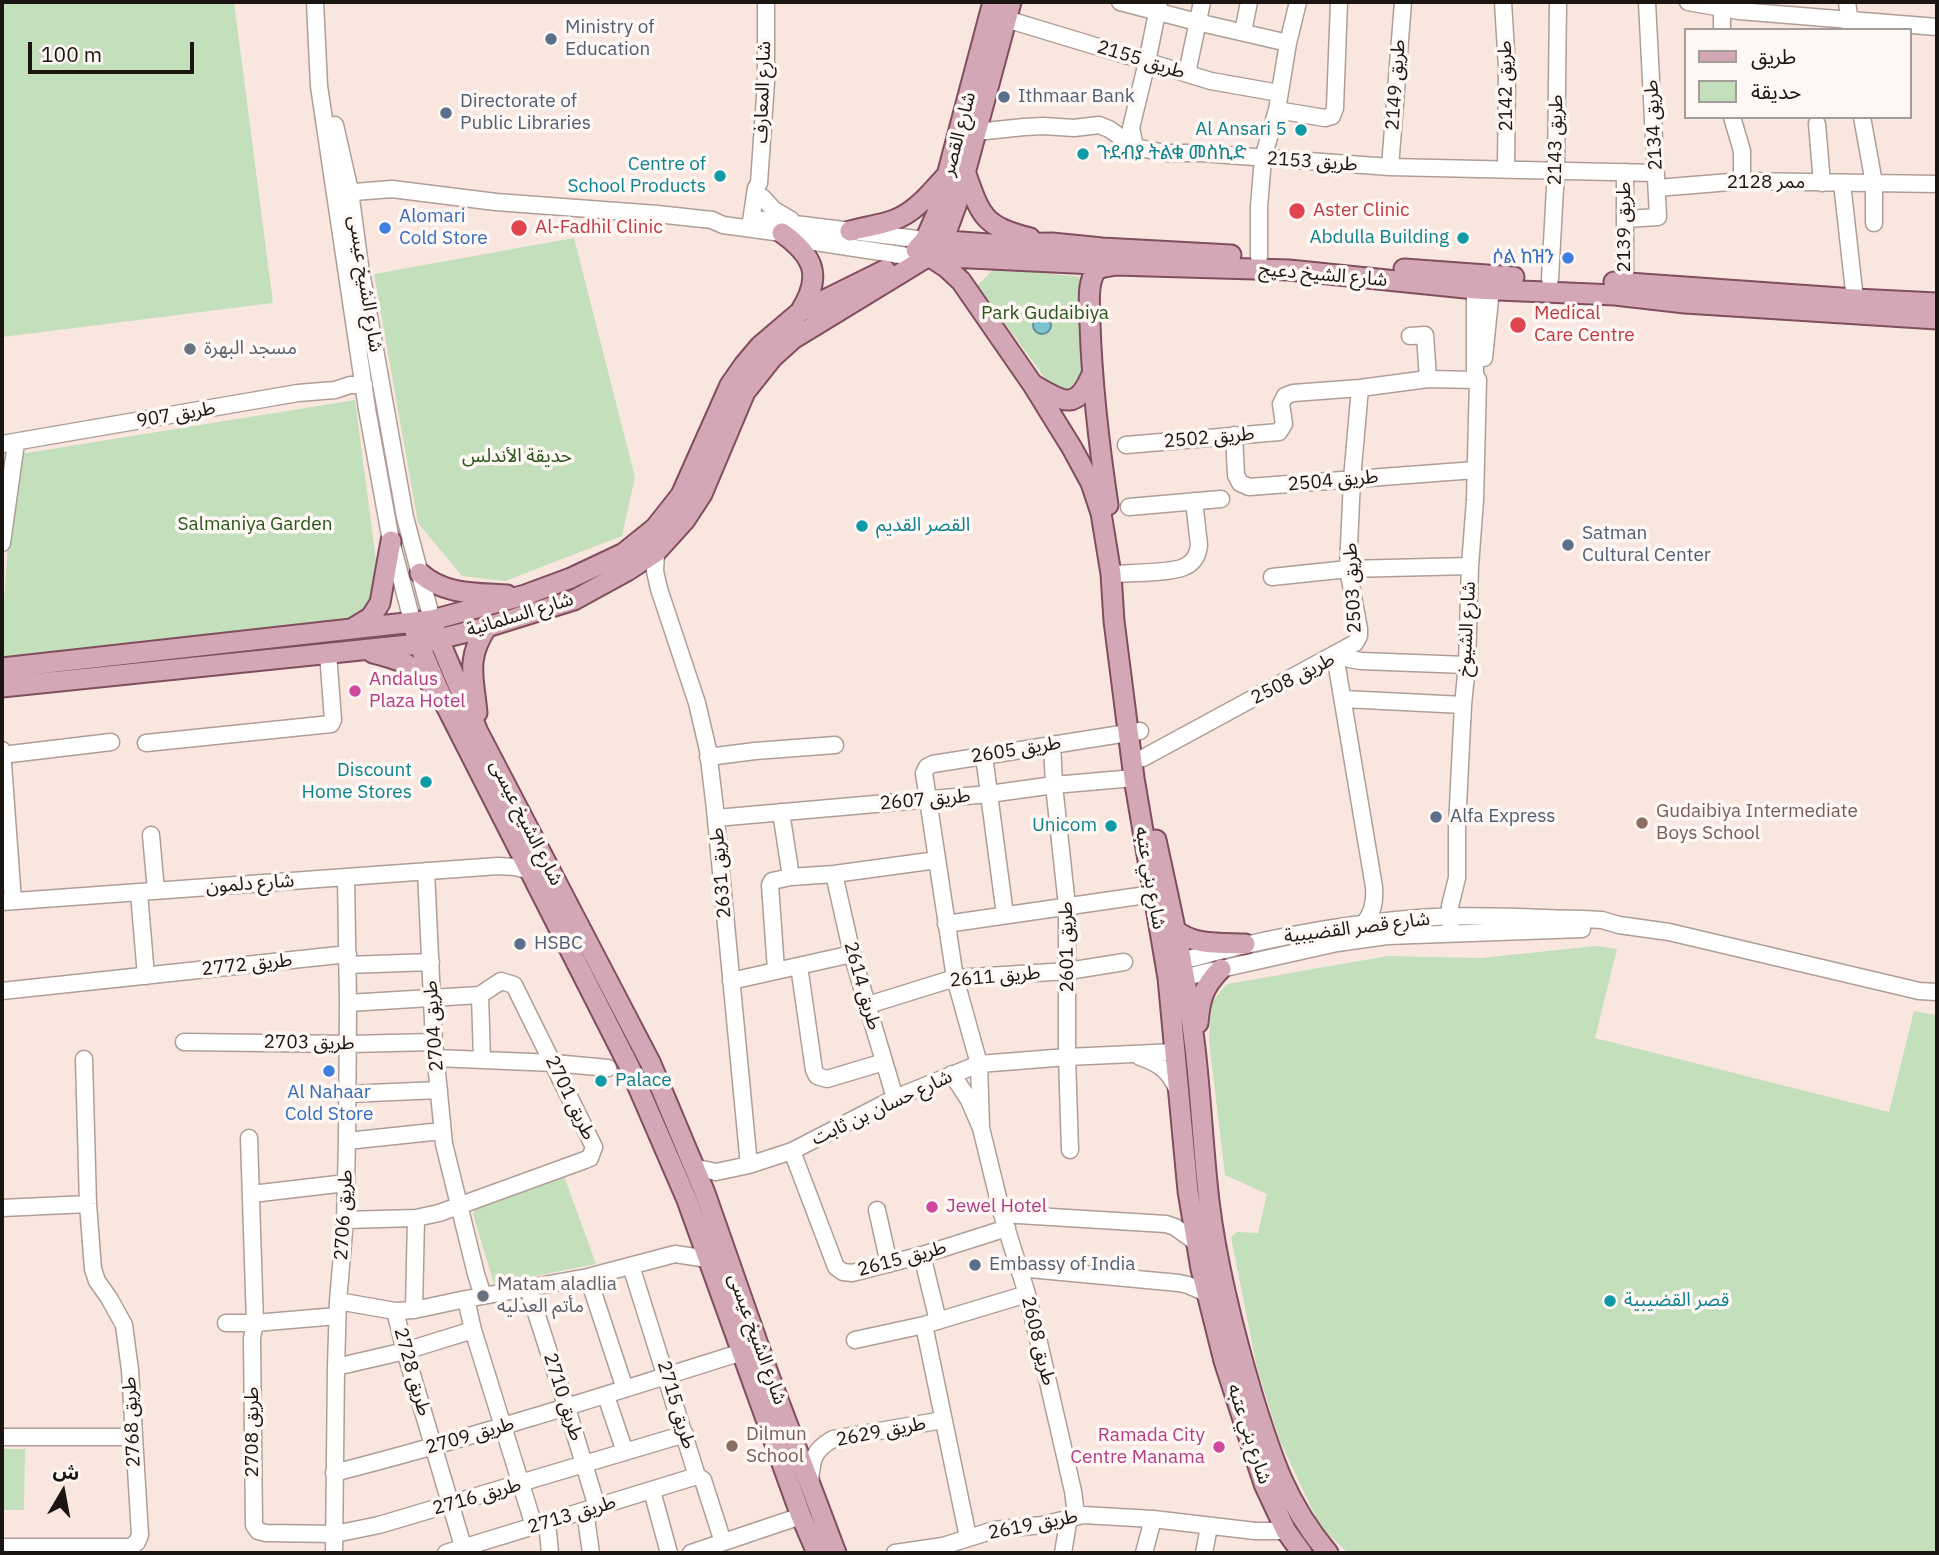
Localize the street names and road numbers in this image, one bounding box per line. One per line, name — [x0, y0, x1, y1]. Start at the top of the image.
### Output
street label: طريق 2155 — [1094, 36, 1188, 84]
street label: طريق 2149 — [1381, 39, 1411, 131]
street label: شارع المعارف — [750, 40, 776, 144]
street label: طريق 2142 — [1494, 40, 1518, 132]
street label: طريق 2134 — [1640, 79, 1668, 171]
street label: شارع القصر — [937, 90, 981, 178]
street label: طريق 2143 — [1544, 94, 1568, 186]
street label: طريق 2153 — [1266, 147, 1358, 177]
street label: ممر 2128 — [1727, 172, 1805, 194]
street label: طريق 2139 — [1614, 182, 1636, 272]
street label: شارع الشيخ عيسى — [343, 214, 387, 354]
street label: شارع الشيخ دعيج — [1258, 258, 1388, 292]
street label: طريق 907 — [135, 397, 217, 433]
street label: طريق 2502 — [1163, 423, 1255, 453]
street label: طريق 2504 — [1287, 466, 1379, 496]
street label: طريق 2503 — [1339, 542, 1367, 634]
street label: شارع الشيوخ — [1453, 581, 1481, 677]
street label: شارع السلمانية — [464, 588, 576, 642]
street label: طريق 2508 — [1247, 648, 1339, 710]
street label: طريق 2605 — [969, 732, 1063, 768]
street label: شارع الشيخ عيسى — [485, 756, 567, 890]
street label: طريق 2607 — [879, 785, 971, 815]
street label: شارع بني عتبه — [1130, 825, 1170, 931]
street label: طريق 2631 — [706, 827, 736, 919]
street label: شارع دلمون — [205, 870, 295, 898]
street label: طريق 2601 — [1055, 901, 1079, 993]
street label: شارع قصر القضيبية — [1283, 908, 1431, 948]
street label: طريق 2614 — [839, 939, 885, 1033]
street label: طريق 2772 — [201, 949, 293, 981]
street label: طريق 2611 — [949, 962, 1041, 992]
street label: طريق 2704 — [419, 980, 449, 1072]
street label: طريق 2703 — [263, 1031, 355, 1055]
street label: طريق 2701 — [540, 1052, 600, 1144]
street label: شارع حسان بن ثابت — [808, 1065, 956, 1151]
street label: طريق 2706 — [330, 1169, 358, 1261]
street label: طريق 2615 — [855, 1236, 949, 1282]
street label: شارع الشيخ عيسى — [723, 1270, 791, 1408]
street label: طريق 2608 — [1016, 1294, 1060, 1388]
street label: طريق 2728 — [389, 1325, 435, 1419]
street label: طريق 2710 — [538, 1350, 588, 1444]
street label: طريق 2715 — [652, 1358, 700, 1452]
street label: طريق 2768 — [118, 1376, 146, 1468]
street label: شارع بني عتبه — [1222, 1381, 1276, 1487]
street label: طريق 2708 — [242, 1387, 264, 1477]
street label: طريق 2629 — [834, 1412, 928, 1452]
street label: طريق 2709 — [423, 1413, 517, 1459]
street label: طريق 2716 — [430, 1474, 524, 1520]
street label: طريق 2713 — [525, 1491, 619, 1539]
street label: طريق 2619 — [986, 1505, 1080, 1545]

